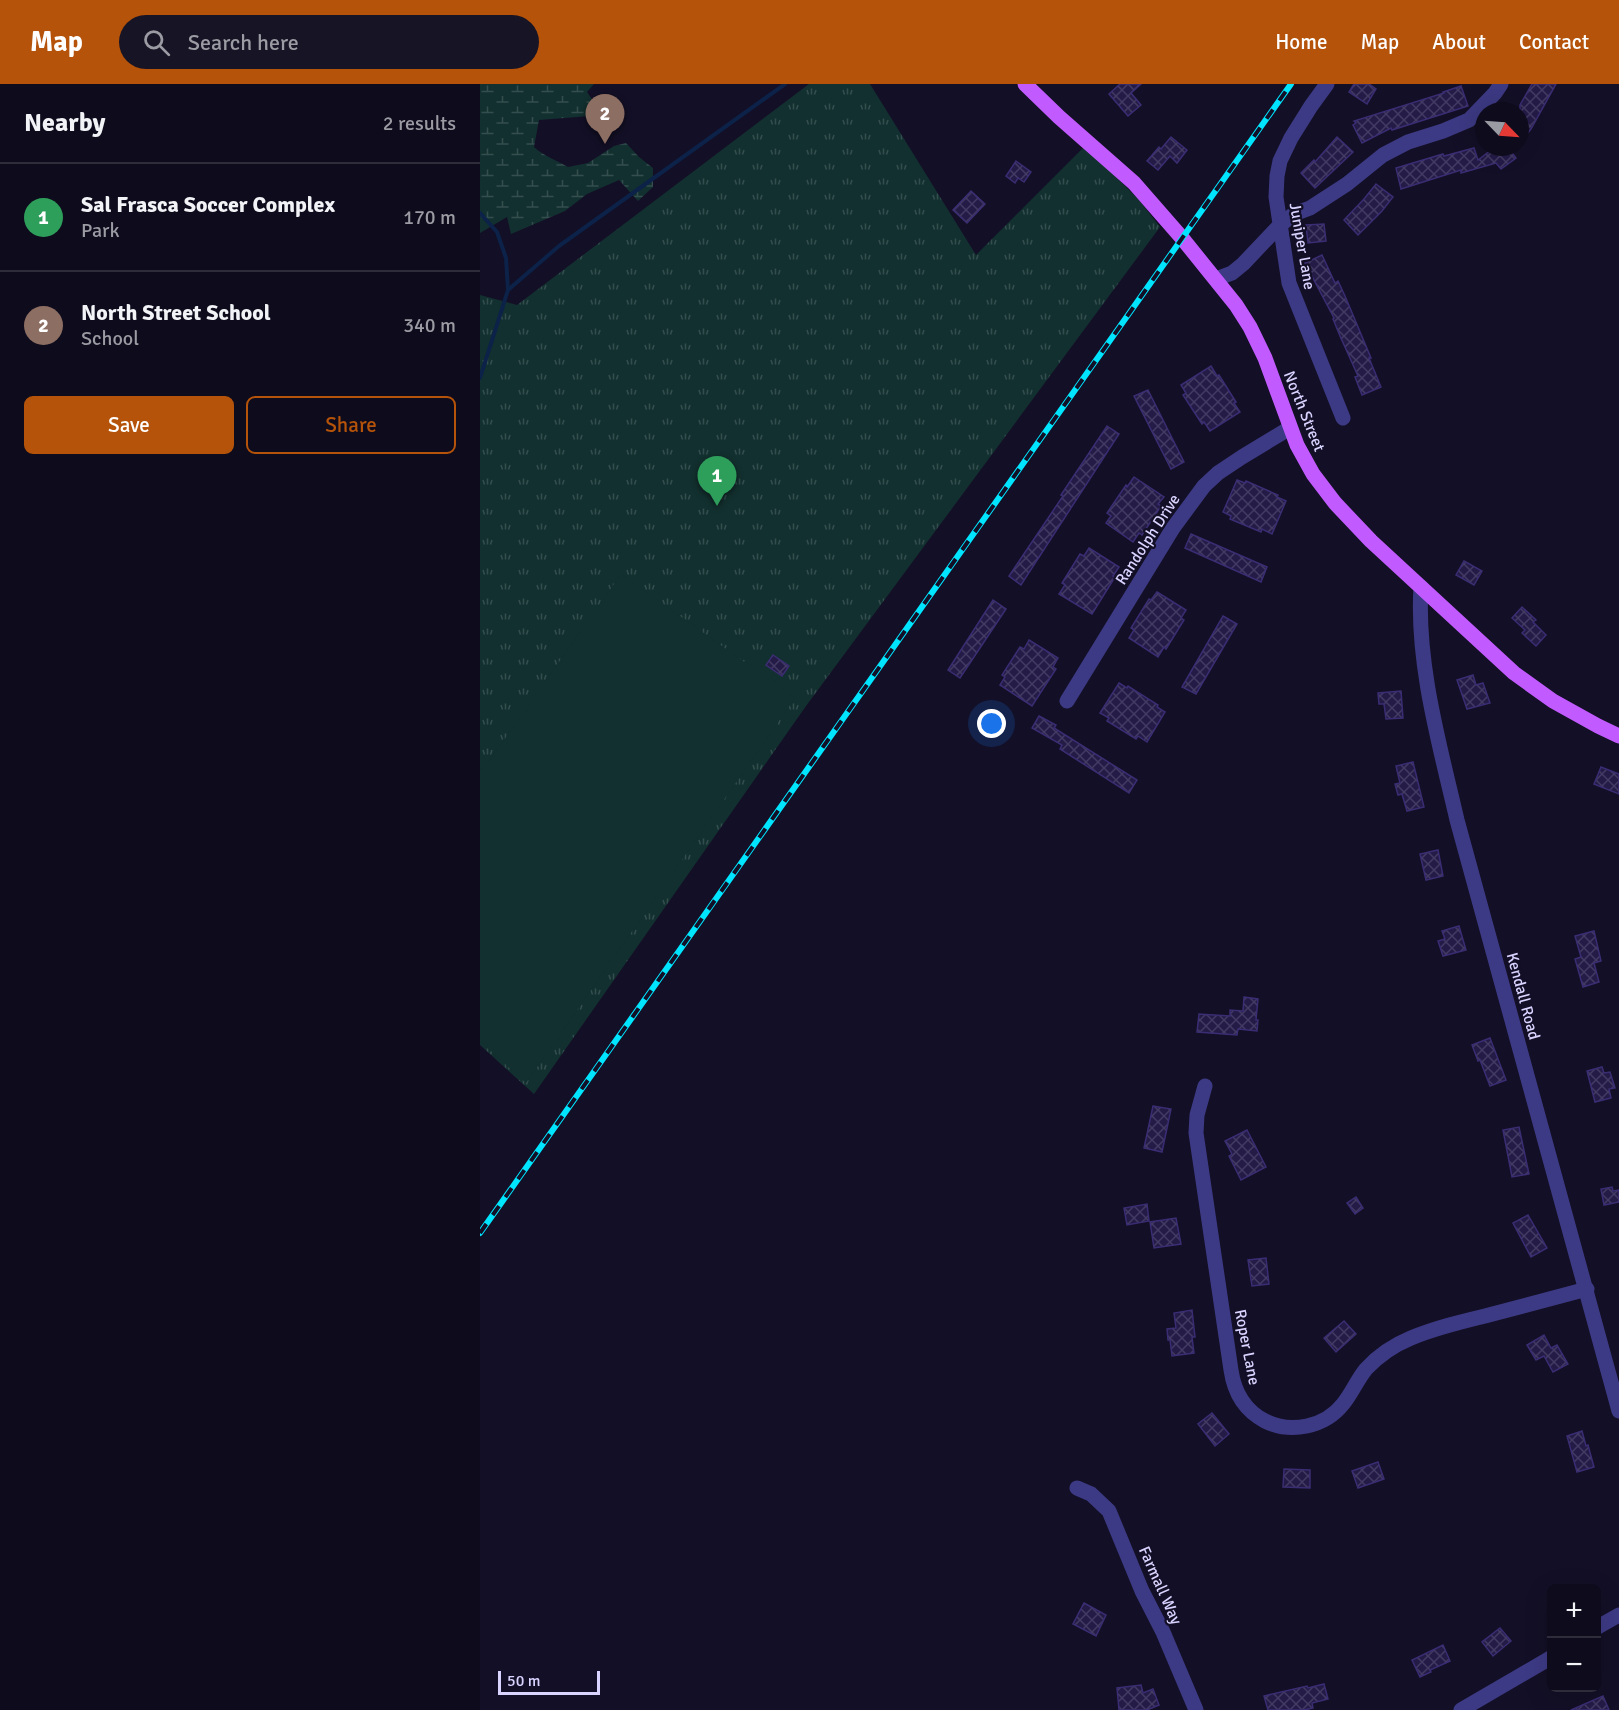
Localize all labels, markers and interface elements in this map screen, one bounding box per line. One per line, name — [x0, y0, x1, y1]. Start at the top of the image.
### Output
search box — [119, 15, 539, 69]
text: Map — [30, 25, 83, 59]
icon: search — [140, 26, 173, 59]
text: Search here — [188, 29, 299, 56]
text: Home — [1275, 29, 1328, 55]
text: Map — [1361, 29, 1399, 55]
text: About — [1432, 29, 1486, 55]
text: Contact — [1519, 29, 1589, 55]
pin: 2 — [586, 94, 624, 144]
north arrow — [1475, 102, 1529, 156]
text: Nearby — [24, 107, 105, 139]
text: 2 results — [383, 111, 456, 136]
text: Sal Frasca Soccer Complex — [81, 191, 335, 218]
street label: Juniper Lane — [1285, 201, 1319, 291]
text: 1 — [38, 205, 49, 230]
text: 170 m — [403, 205, 456, 230]
text: Park — [81, 218, 119, 243]
text: North Street School — [81, 299, 271, 326]
text: 2 — [38, 313, 49, 338]
text: 340 m — [403, 313, 456, 338]
text: School — [81, 326, 139, 351]
street label: North Street — [1279, 368, 1329, 455]
button: Save — [24, 396, 234, 454]
button: Share — [246, 396, 456, 454]
pin: 1 — [698, 456, 736, 506]
street label: Randolph Drive — [1111, 490, 1185, 589]
your location — [977, 709, 1006, 738]
street label: Kendall Road — [1502, 950, 1544, 1042]
street label: Roper Lane — [1230, 1308, 1264, 1387]
street label: Farmall Way — [1134, 1543, 1186, 1628]
map controls — [1547, 1584, 1601, 1692]
button: + — [1547, 1584, 1601, 1638]
button: − — [1547, 1638, 1601, 1692]
scale bar — [498, 1668, 600, 1696]
text: 50 m — [507, 1671, 541, 1691]

